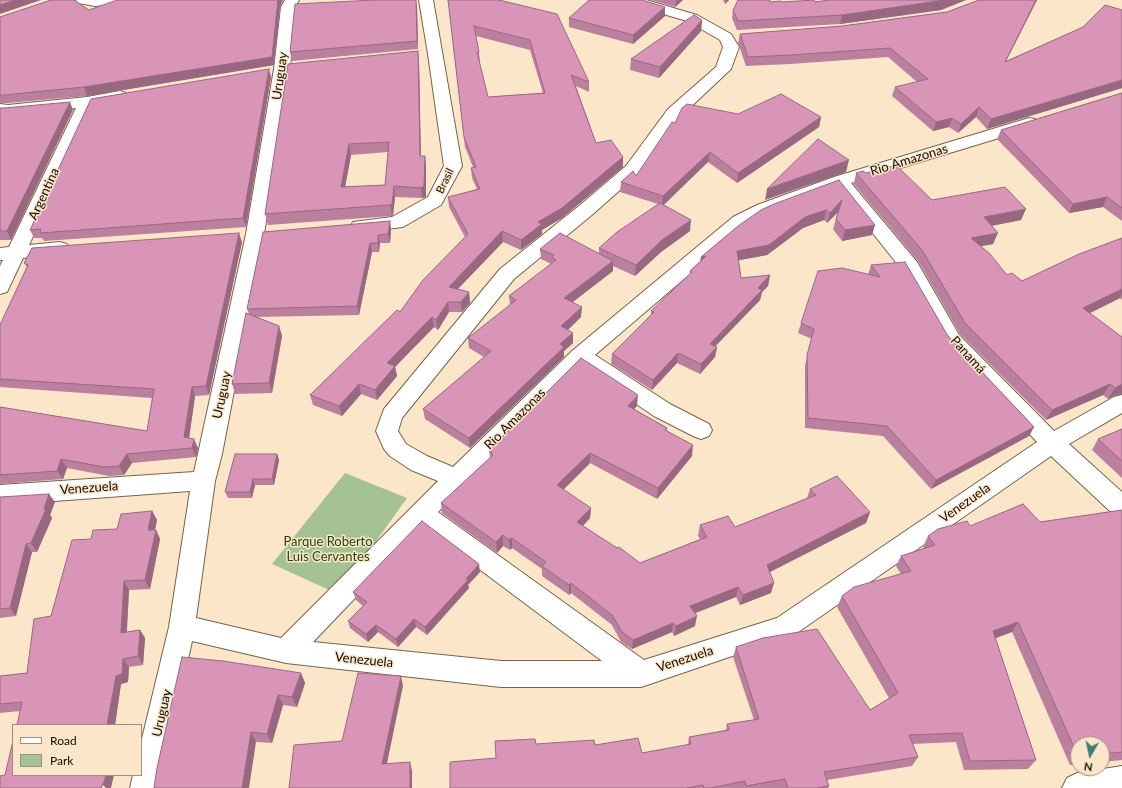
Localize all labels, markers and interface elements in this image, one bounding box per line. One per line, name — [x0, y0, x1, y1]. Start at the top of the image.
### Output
street label: Uruguay — [269, 51, 291, 101]
street label: Rio Amazonas — [868, 141, 950, 179]
street label: Argentina — [25, 165, 63, 223]
street label: Brasil — [433, 166, 457, 196]
street label: Panamá — [947, 333, 989, 377]
street label: Uruguay — [209, 370, 235, 420]
street label: Rio Amazonas — [481, 385, 549, 453]
street label: Venezuela — [59, 478, 119, 498]
street label: Venezuela — [937, 480, 993, 526]
park label: Parque Roberto Luis Cervantes — [283, 534, 373, 565]
street label: Venezuela — [655, 643, 715, 675]
street label: Venezuela — [334, 649, 394, 671]
street label: Uruguay — [149, 688, 175, 738]
legend — [12, 724, 142, 776]
text: Road — [50, 733, 77, 748]
north arrow — [1070, 736, 1110, 776]
text: Park — [50, 753, 73, 768]
text: N — [1083, 760, 1093, 774]

